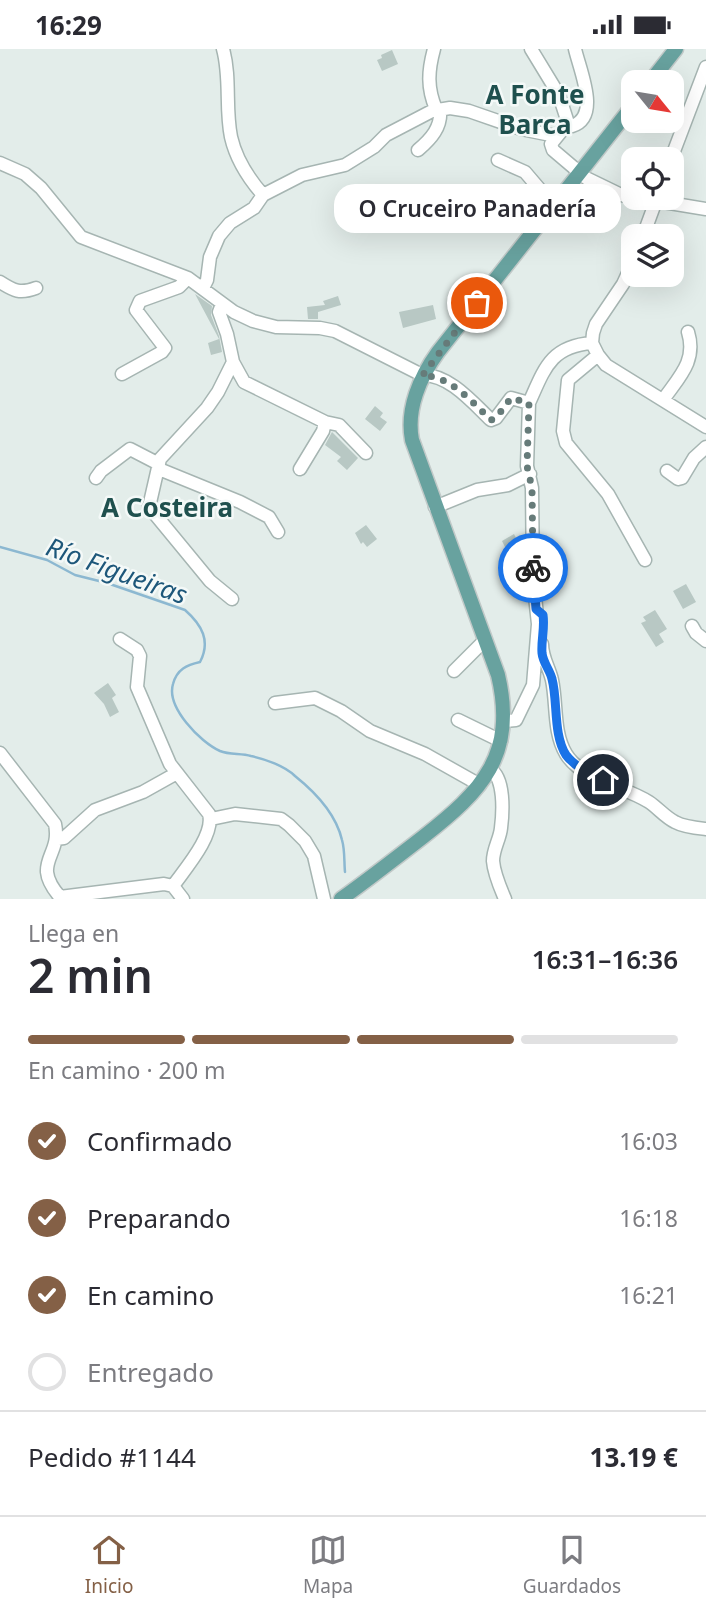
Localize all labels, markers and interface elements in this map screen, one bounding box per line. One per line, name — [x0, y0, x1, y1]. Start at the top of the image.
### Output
text: 16:29 — [35, 7, 102, 43]
north arrow — [621, 70, 684, 133]
map controls — [621, 70, 684, 287]
district label: A Fonte Barca — [486, 76, 584, 142]
button: locate — [621, 147, 684, 210]
callout: O Cruceiro Panadería — [334, 184, 620, 233]
text: O Cruceiro Panadería — [358, 192, 597, 224]
button: layers — [621, 224, 684, 287]
pin — [447, 273, 507, 333]
icon: bag — [458, 284, 496, 322]
district label: A Costeira — [101, 489, 233, 525]
water label: Río Figueiras — [41, 528, 193, 612]
courier — [498, 533, 568, 603]
icon: bike — [514, 549, 552, 587]
pin — [573, 750, 633, 810]
icon: home — [584, 761, 622, 799]
text: Llega en — [28, 917, 119, 949]
text: 16:31–16:36 — [532, 941, 678, 977]
text: 2 min — [28, 944, 153, 1006]
text: En camino · 200 m — [28, 1054, 226, 1086]
icon: check — [28, 1122, 66, 1160]
text: Confirmado — [87, 1123, 232, 1159]
text: 16:03 — [619, 1125, 678, 1157]
icon: check — [28, 1199, 66, 1237]
text: Preparando — [87, 1200, 231, 1236]
text: 16:18 — [619, 1202, 678, 1234]
icon: check — [28, 1276, 66, 1314]
text: En camino — [87, 1277, 214, 1313]
text: 16:21 — [619, 1279, 678, 1311]
text: Entregado — [87, 1354, 214, 1390]
text: Pedido #1144 — [28, 1439, 196, 1475]
text: 13.19 € — [590, 1439, 678, 1475]
tab: Inicio — [85, 1531, 133, 1599]
tab: Mapa — [303, 1531, 353, 1599]
tab: Guardados — [523, 1531, 621, 1599]

